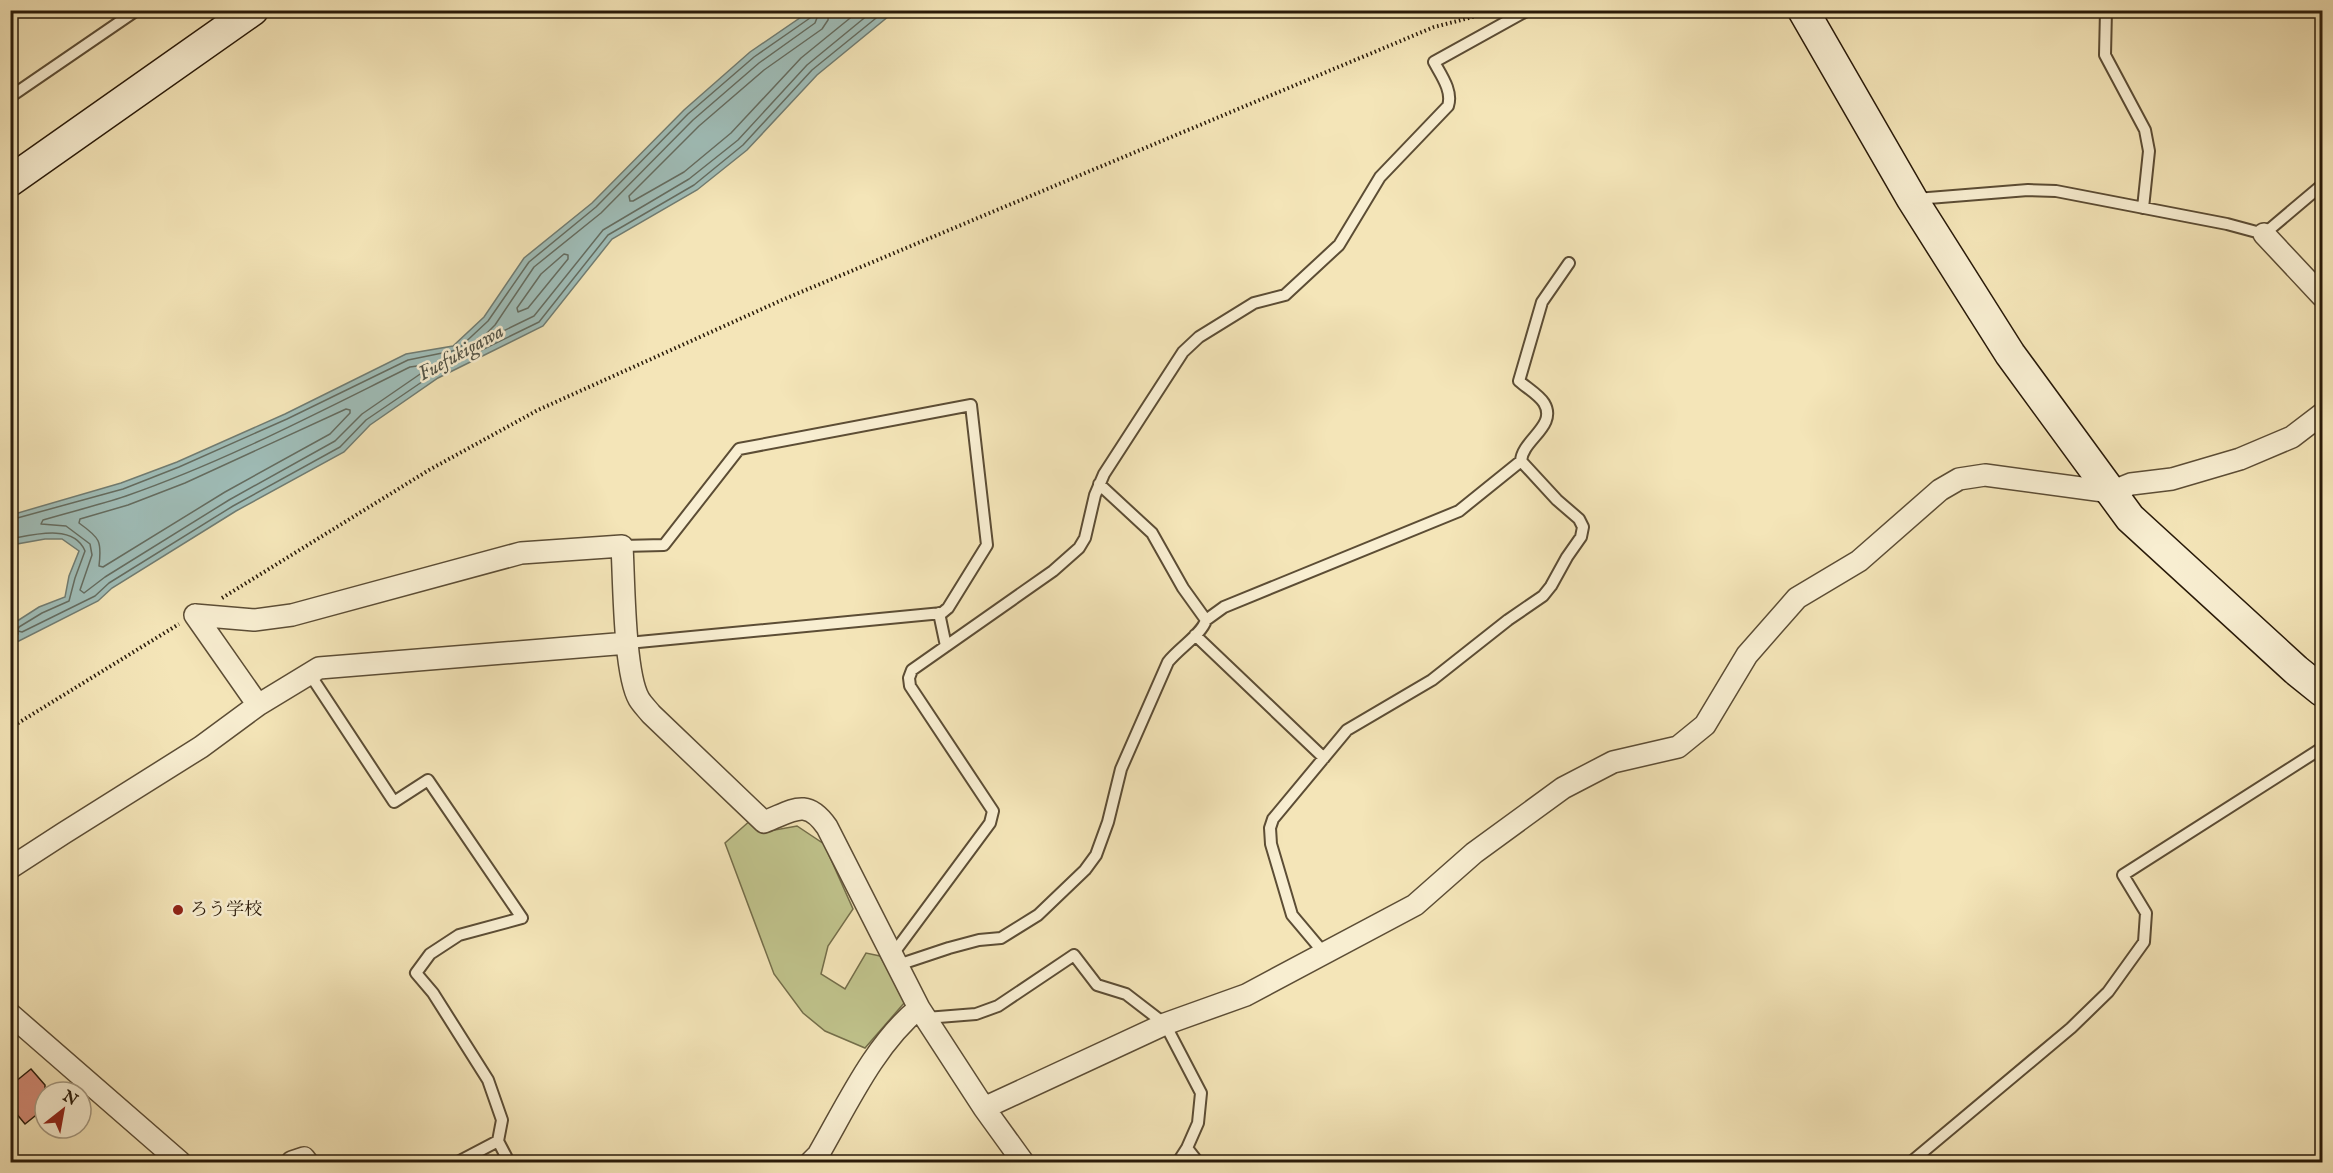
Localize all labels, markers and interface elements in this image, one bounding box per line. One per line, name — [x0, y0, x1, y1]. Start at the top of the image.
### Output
water label: Fuefukigawa — [414, 319, 509, 388]
place label: ろう学校 — [190, 899, 262, 922]
marker: ろう学校 — [171, 903, 185, 917]
north arrow — [33, 1080, 93, 1140]
text: N — [58, 1086, 81, 1111]

